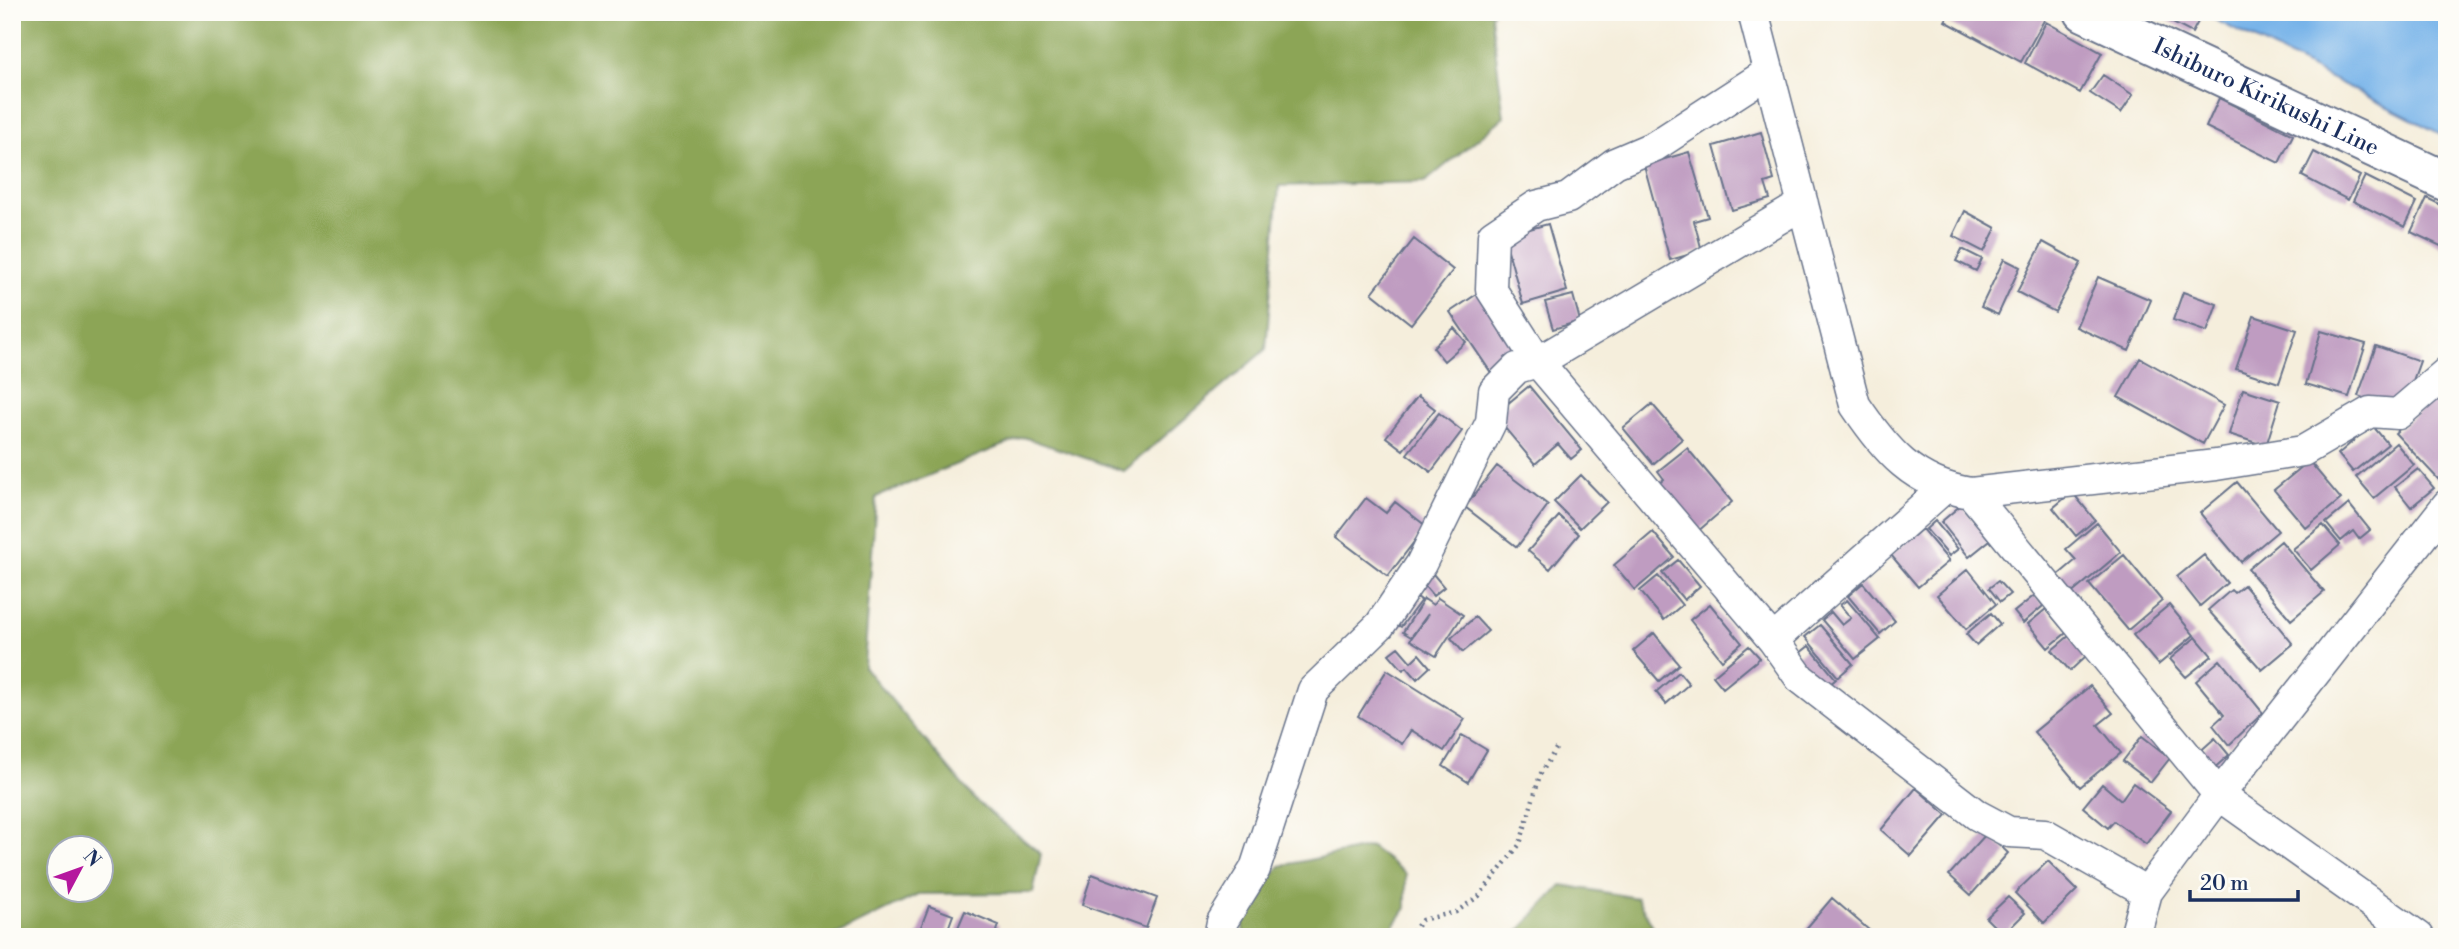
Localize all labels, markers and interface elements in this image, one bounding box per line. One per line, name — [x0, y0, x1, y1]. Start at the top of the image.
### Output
street label: Ishiburo Kirikushi Line — [2149, 32, 2383, 162]
north arrow — [46, 834, 116, 904]
text: N — [78, 845, 106, 872]
scale bar — [2190, 858, 2298, 902]
text: 20 m — [2200, 871, 2249, 897]

